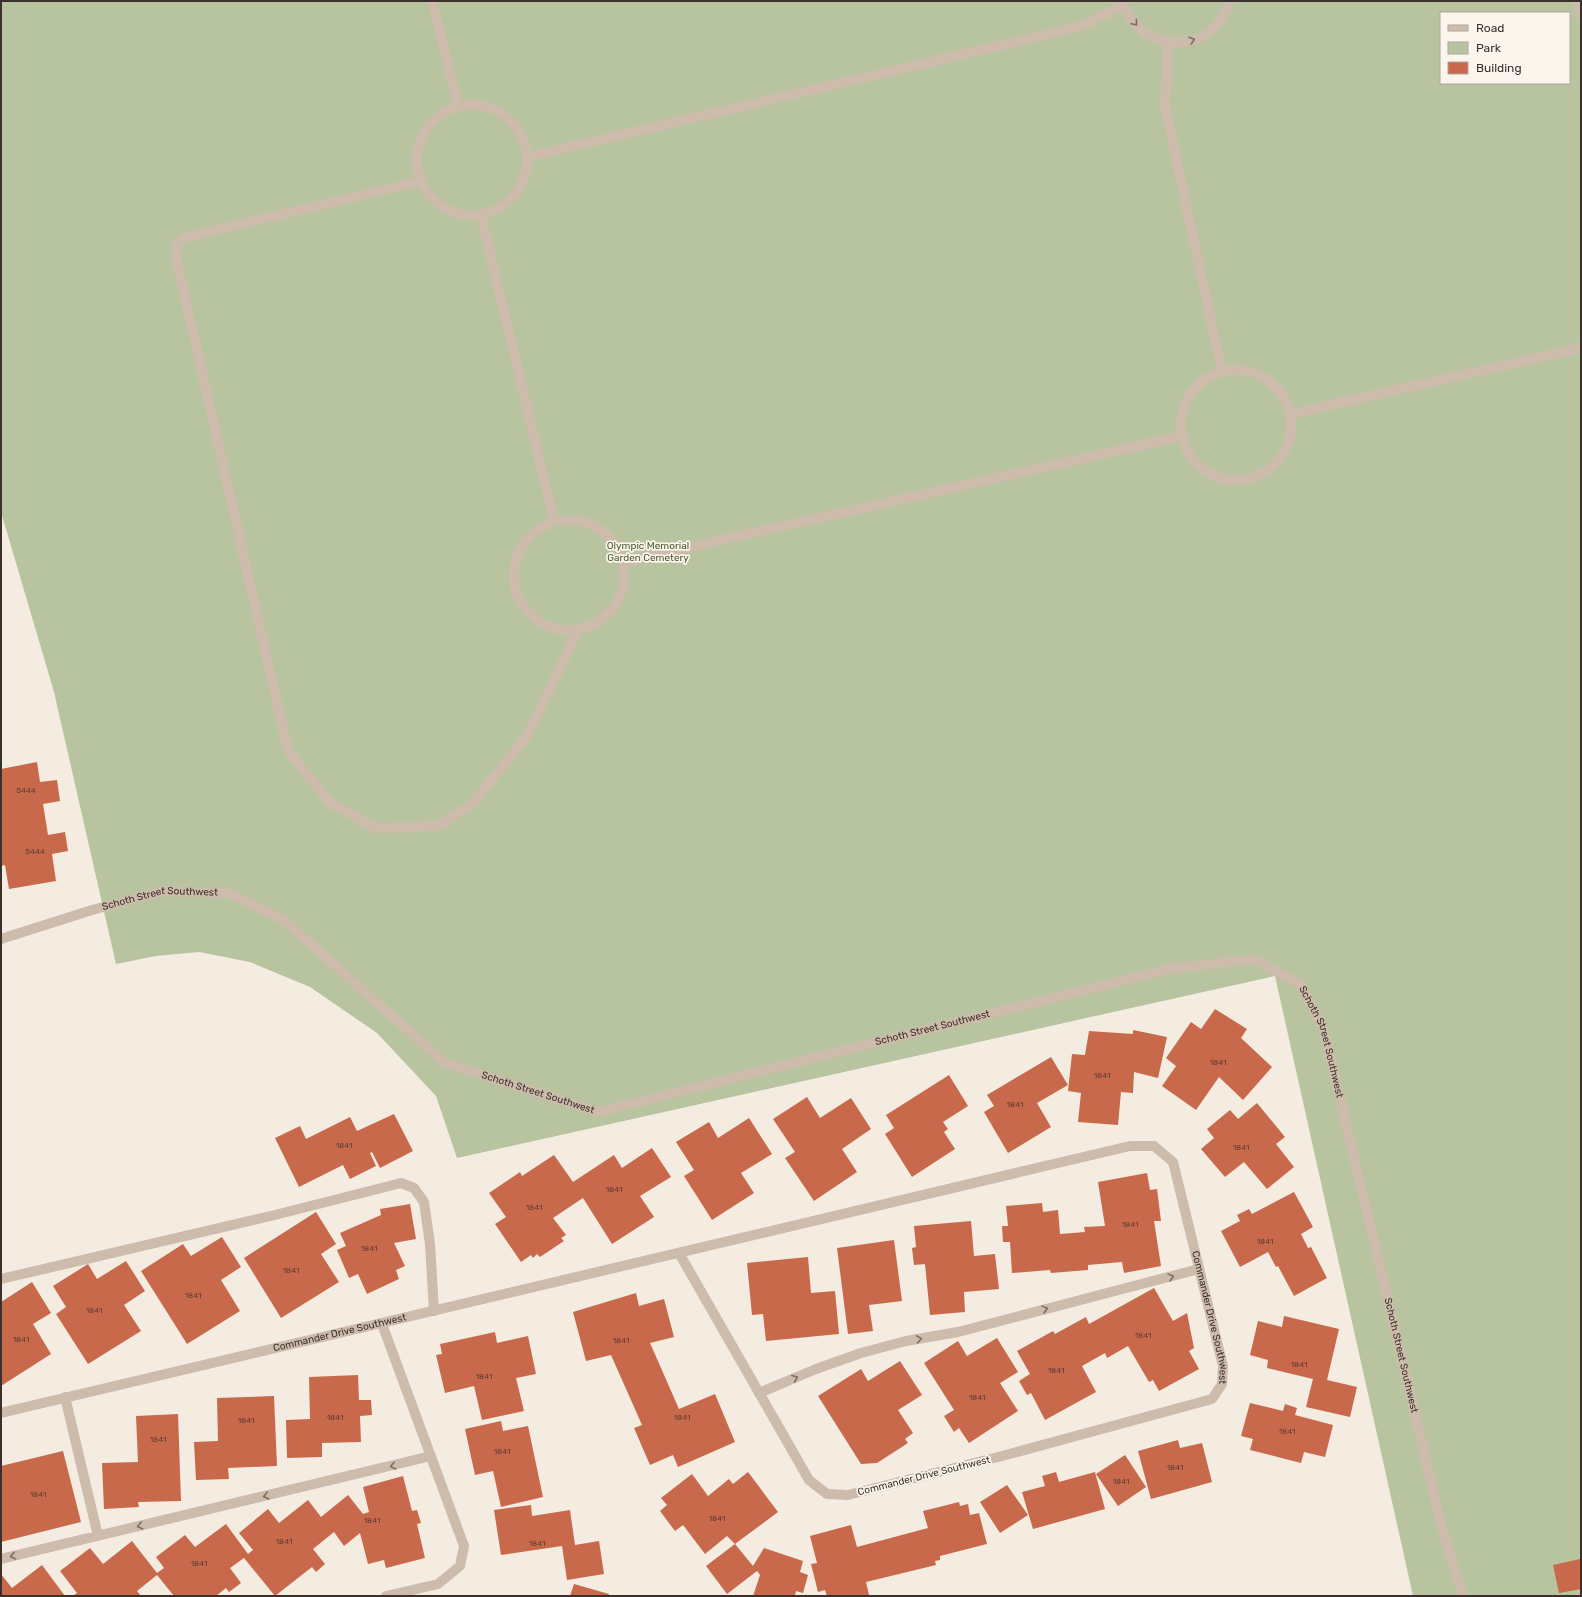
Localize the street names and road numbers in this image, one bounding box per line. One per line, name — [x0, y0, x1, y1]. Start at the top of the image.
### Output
street label: Schoth Street Southwest — [101, 885, 218, 913]
street label: Schoth Street Southwest — [1296, 984, 1346, 1099]
street label: Schoth Street Southwest — [874, 1008, 991, 1048]
street label: Schoth Street Southwest — [480, 1069, 596, 1116]
street label: Commander Drive Southwest — [1189, 1250, 1230, 1385]
street label: Schoth Street Southwest — [1382, 1297, 1420, 1414]
street label: Commander Drive Southwest — [272, 1311, 407, 1354]
street label: Commander Drive Southwest — [856, 1454, 992, 1498]

